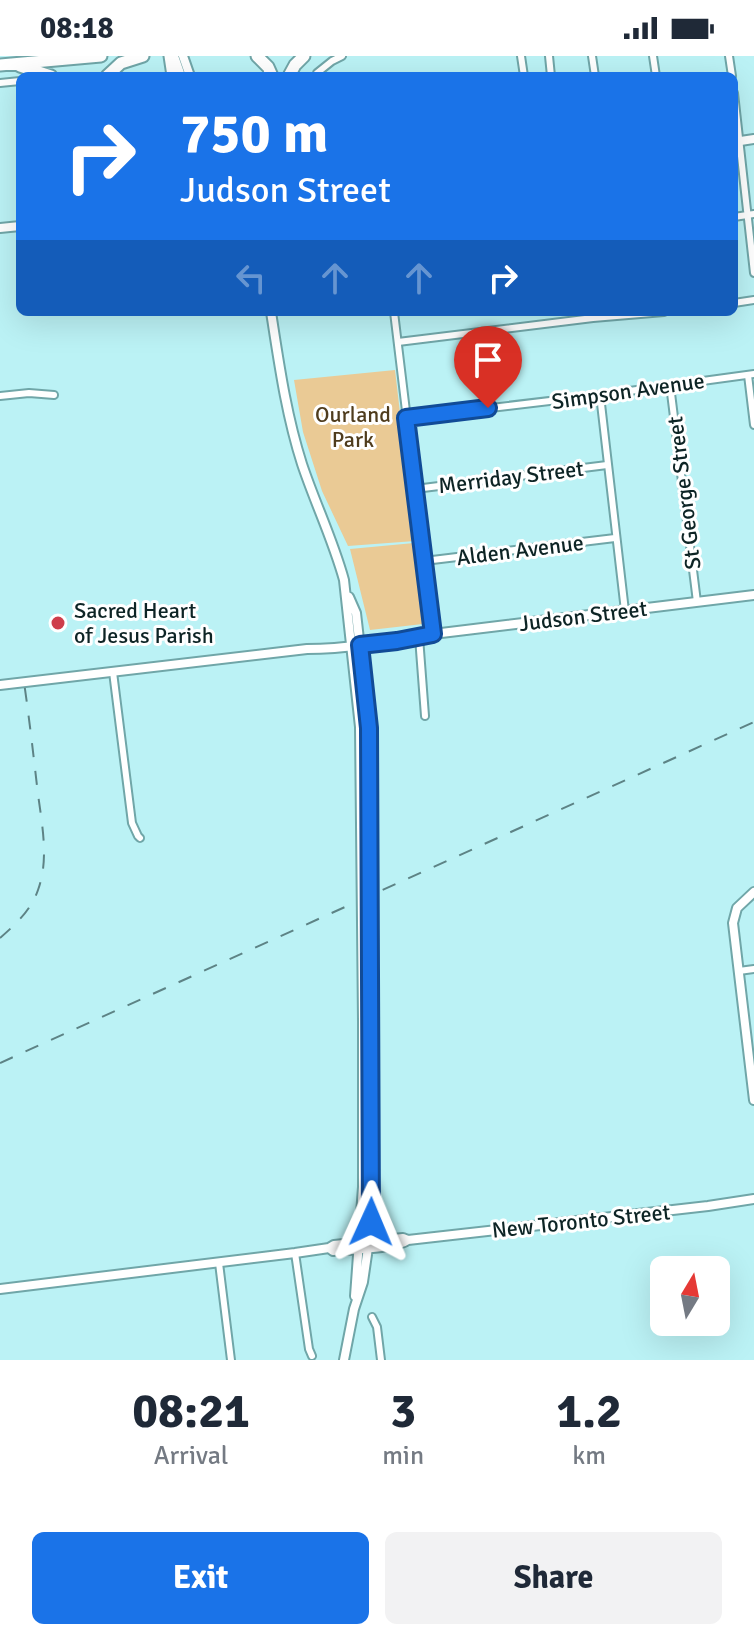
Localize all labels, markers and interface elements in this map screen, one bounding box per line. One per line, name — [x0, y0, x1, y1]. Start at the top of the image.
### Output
text: 08:18 — [40, 10, 114, 47]
text: 750 m — [180, 99, 328, 168]
icon: right — [48, 104, 152, 208]
text: Judson Street — [180, 168, 391, 213]
icon: left — [229, 256, 273, 300]
icon: ahead — [313, 256, 357, 300]
icon: ahead — [397, 256, 441, 300]
icon: right — [481, 256, 525, 300]
pin — [454, 326, 522, 408]
icon: arrive — [466, 338, 510, 382]
street label: Simpson Avenue — [550, 367, 706, 415]
park label: Ourland Park — [315, 401, 391, 453]
street label: St George Street — [661, 415, 707, 571]
street label: Merriday Street — [437, 455, 586, 499]
street label: Alden Avenue — [455, 529, 585, 571]
street label: Judson Street — [517, 595, 649, 637]
place label: Sacred Heart of Jesus Parish — [74, 597, 214, 649]
marker: Sacred Heart of Jesus Parish — [49, 614, 67, 632]
position arrow — [329, 1180, 413, 1264]
street label: New Toronto Street — [491, 1198, 672, 1244]
north arrow — [650, 1256, 730, 1336]
map controls — [650, 1256, 730, 1336]
text: 08:21 — [132, 1382, 250, 1441]
text: 3 — [390, 1382, 416, 1441]
text: 1.2 — [556, 1382, 622, 1441]
text: Arrival — [154, 1440, 229, 1472]
text: min — [382, 1440, 424, 1472]
text: km — [572, 1440, 606, 1472]
button: Exit — [32, 1532, 369, 1624]
button: Share — [385, 1532, 722, 1624]

